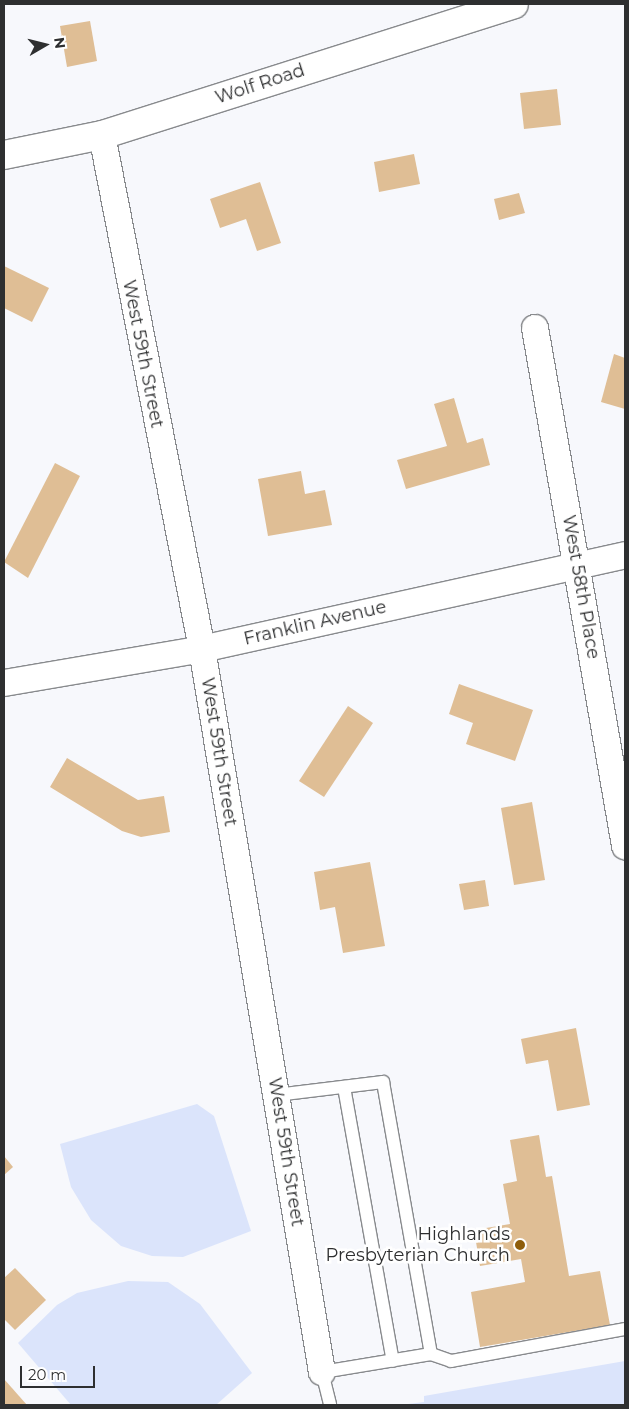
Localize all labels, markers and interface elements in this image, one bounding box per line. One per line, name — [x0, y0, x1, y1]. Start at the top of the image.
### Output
north arrow — [20, 20, 70, 70]
text: N — [50, 36, 70, 50]
street label: Wolf Road — [212, 59, 308, 109]
street label: West 59th Street — [118, 278, 168, 430]
street label: West 58th Place — [558, 513, 604, 661]
street label: Franklin Avenue — [242, 596, 388, 650]
street label: West 59th Street — [197, 676, 241, 828]
street label: West 59th Street — [264, 1076, 308, 1228]
place label: Highlands Presbyterian Church — [326, 1224, 510, 1266]
marker: Highlands Presbyterian Church — [514, 1239, 526, 1251]
scale bar — [22, 1356, 98, 1388]
text: 20 m — [28, 1365, 66, 1384]

